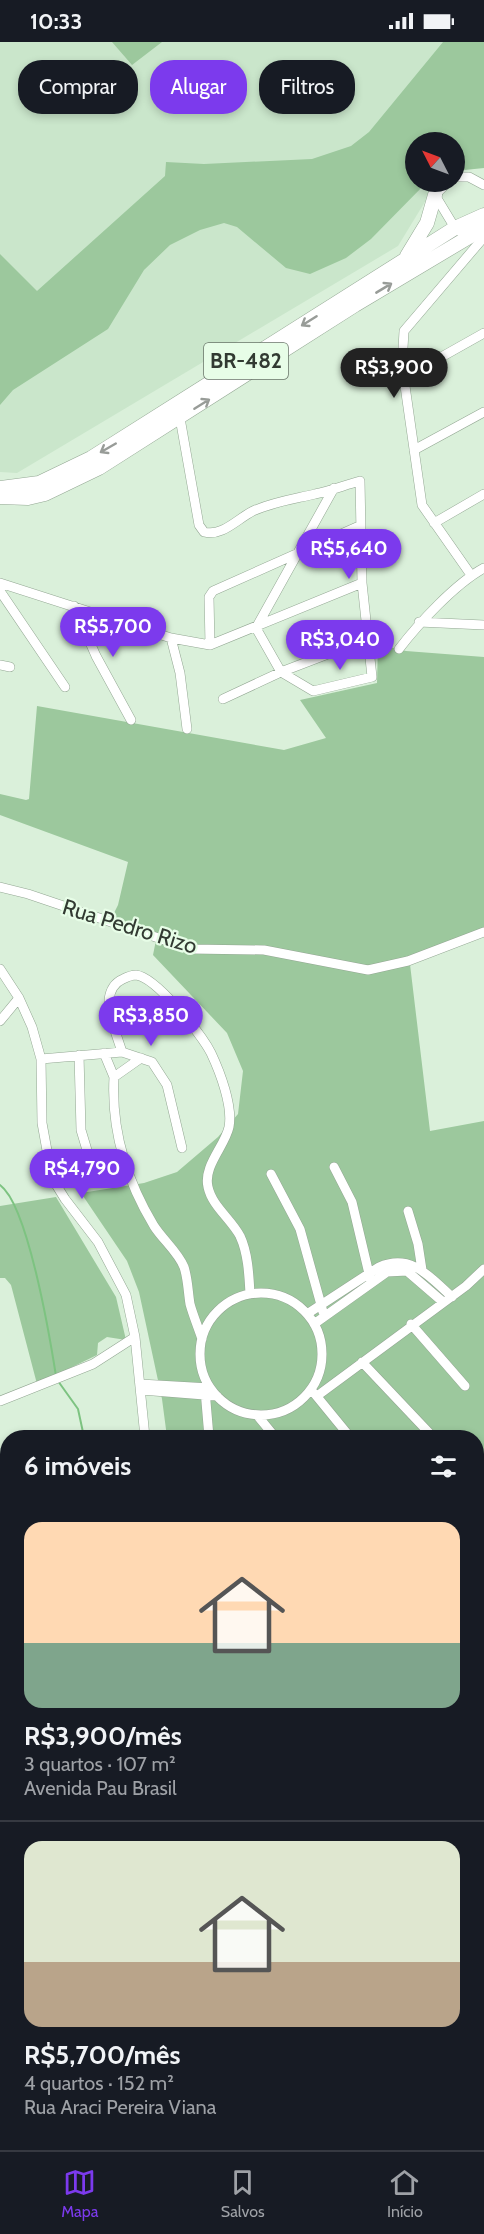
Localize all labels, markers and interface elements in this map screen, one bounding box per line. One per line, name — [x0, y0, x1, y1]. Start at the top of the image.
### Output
text: 10:33 — [30, 8, 82, 35]
chip: Comprar — [18, 60, 138, 114]
chip: Alugar — [150, 60, 247, 114]
chip: Filtros — [259, 60, 355, 114]
north arrow — [405, 132, 465, 192]
map controls — [405, 132, 465, 192]
one-way arrow — [375, 281, 392, 293]
one-way arrow — [300, 315, 317, 328]
road number: BR-482 — [204, 343, 288, 379]
pin: R$3,900 — [339, 348, 449, 399]
text: R$3,900 — [355, 355, 433, 379]
one-way arrow — [193, 397, 210, 409]
one-way arrow — [100, 442, 117, 454]
pin: R$5,640 — [294, 529, 404, 580]
text: R$5,640 — [310, 536, 388, 560]
pin: R$5,700 — [58, 607, 168, 658]
text: R$5,700 — [74, 614, 152, 638]
pin: R$3,040 — [285, 620, 395, 671]
text: R$3,040 — [300, 627, 380, 651]
street label: Rua Pedro Rizo — [59, 893, 201, 960]
pin: R$3,850 — [96, 996, 206, 1047]
text: R$3,850 — [113, 1003, 189, 1027]
pin: R$4,790 — [27, 1149, 137, 1200]
text: R$4,790 — [44, 1156, 120, 1180]
text: 6 imóveis — [24, 1450, 131, 1482]
icon: filters — [427, 1450, 460, 1483]
icon: home — [188, 1561, 296, 1669]
text: R$3,900/mês — [24, 1720, 182, 1752]
text: 3 quartos · 107 m² — [24, 1752, 176, 1776]
text: Avenida Pau Brasil — [24, 1776, 177, 1800]
icon: home — [188, 1880, 296, 1988]
text: R$5,700/mês — [24, 2039, 180, 2071]
text: 4 quartos · 152 m² — [24, 2071, 174, 2095]
text: Rua Araci Pereira Viana — [24, 2095, 216, 2119]
tab: Mapa — [61, 2166, 98, 2221]
tab: Salvos — [221, 2166, 265, 2221]
tab: Início — [387, 2166, 423, 2221]

